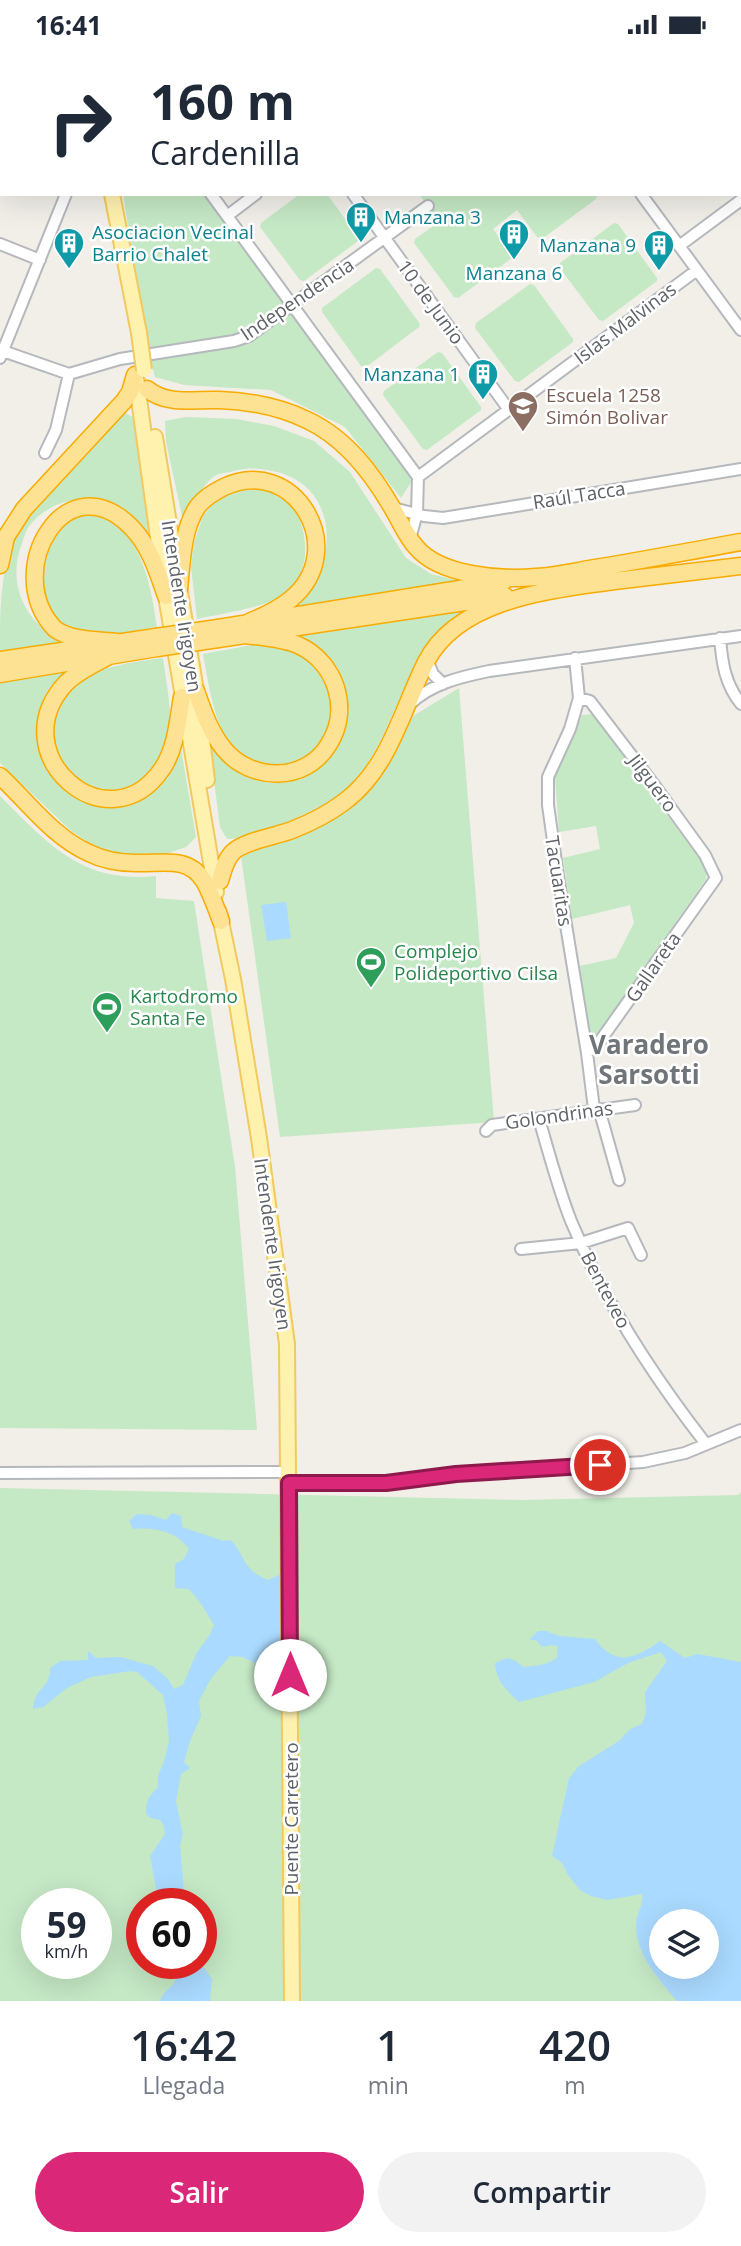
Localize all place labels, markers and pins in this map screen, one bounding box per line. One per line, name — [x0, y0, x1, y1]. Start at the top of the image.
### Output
building icon: Manzana 3 — [344, 200, 378, 244]
place label: Manzana 3 — [384, 204, 481, 230]
building icon: Manzana 6 — [497, 217, 531, 261]
place label: Asociacion Vecinal Barrio Chalet — [92, 219, 254, 267]
building icon: Asociacion Vecinal Barrio Chalet — [52, 226, 86, 270]
building icon: Manzana 9 — [642, 228, 676, 272]
place label: Manzana 9 — [539, 232, 636, 258]
place label: Manzana 6 — [466, 260, 562, 286]
building icon: Manzana 1 — [466, 357, 500, 401]
place label: Manzana 1 — [363, 361, 460, 387]
place label: Escuela 1258 Simón Bolivar — [546, 382, 668, 430]
school or university icon: Escuela 1258 Simón Bolivar — [506, 389, 540, 433]
place label: Complejo Polideportivo Cilsa — [394, 938, 558, 986]
sports icon: Complejo Polideportivo Cilsa — [354, 945, 388, 989]
place label: Kartodromo Santa Fe — [130, 983, 238, 1031]
sports icon: Kartodromo Santa Fe — [90, 990, 124, 1034]
pin — [570, 1435, 630, 1495]

